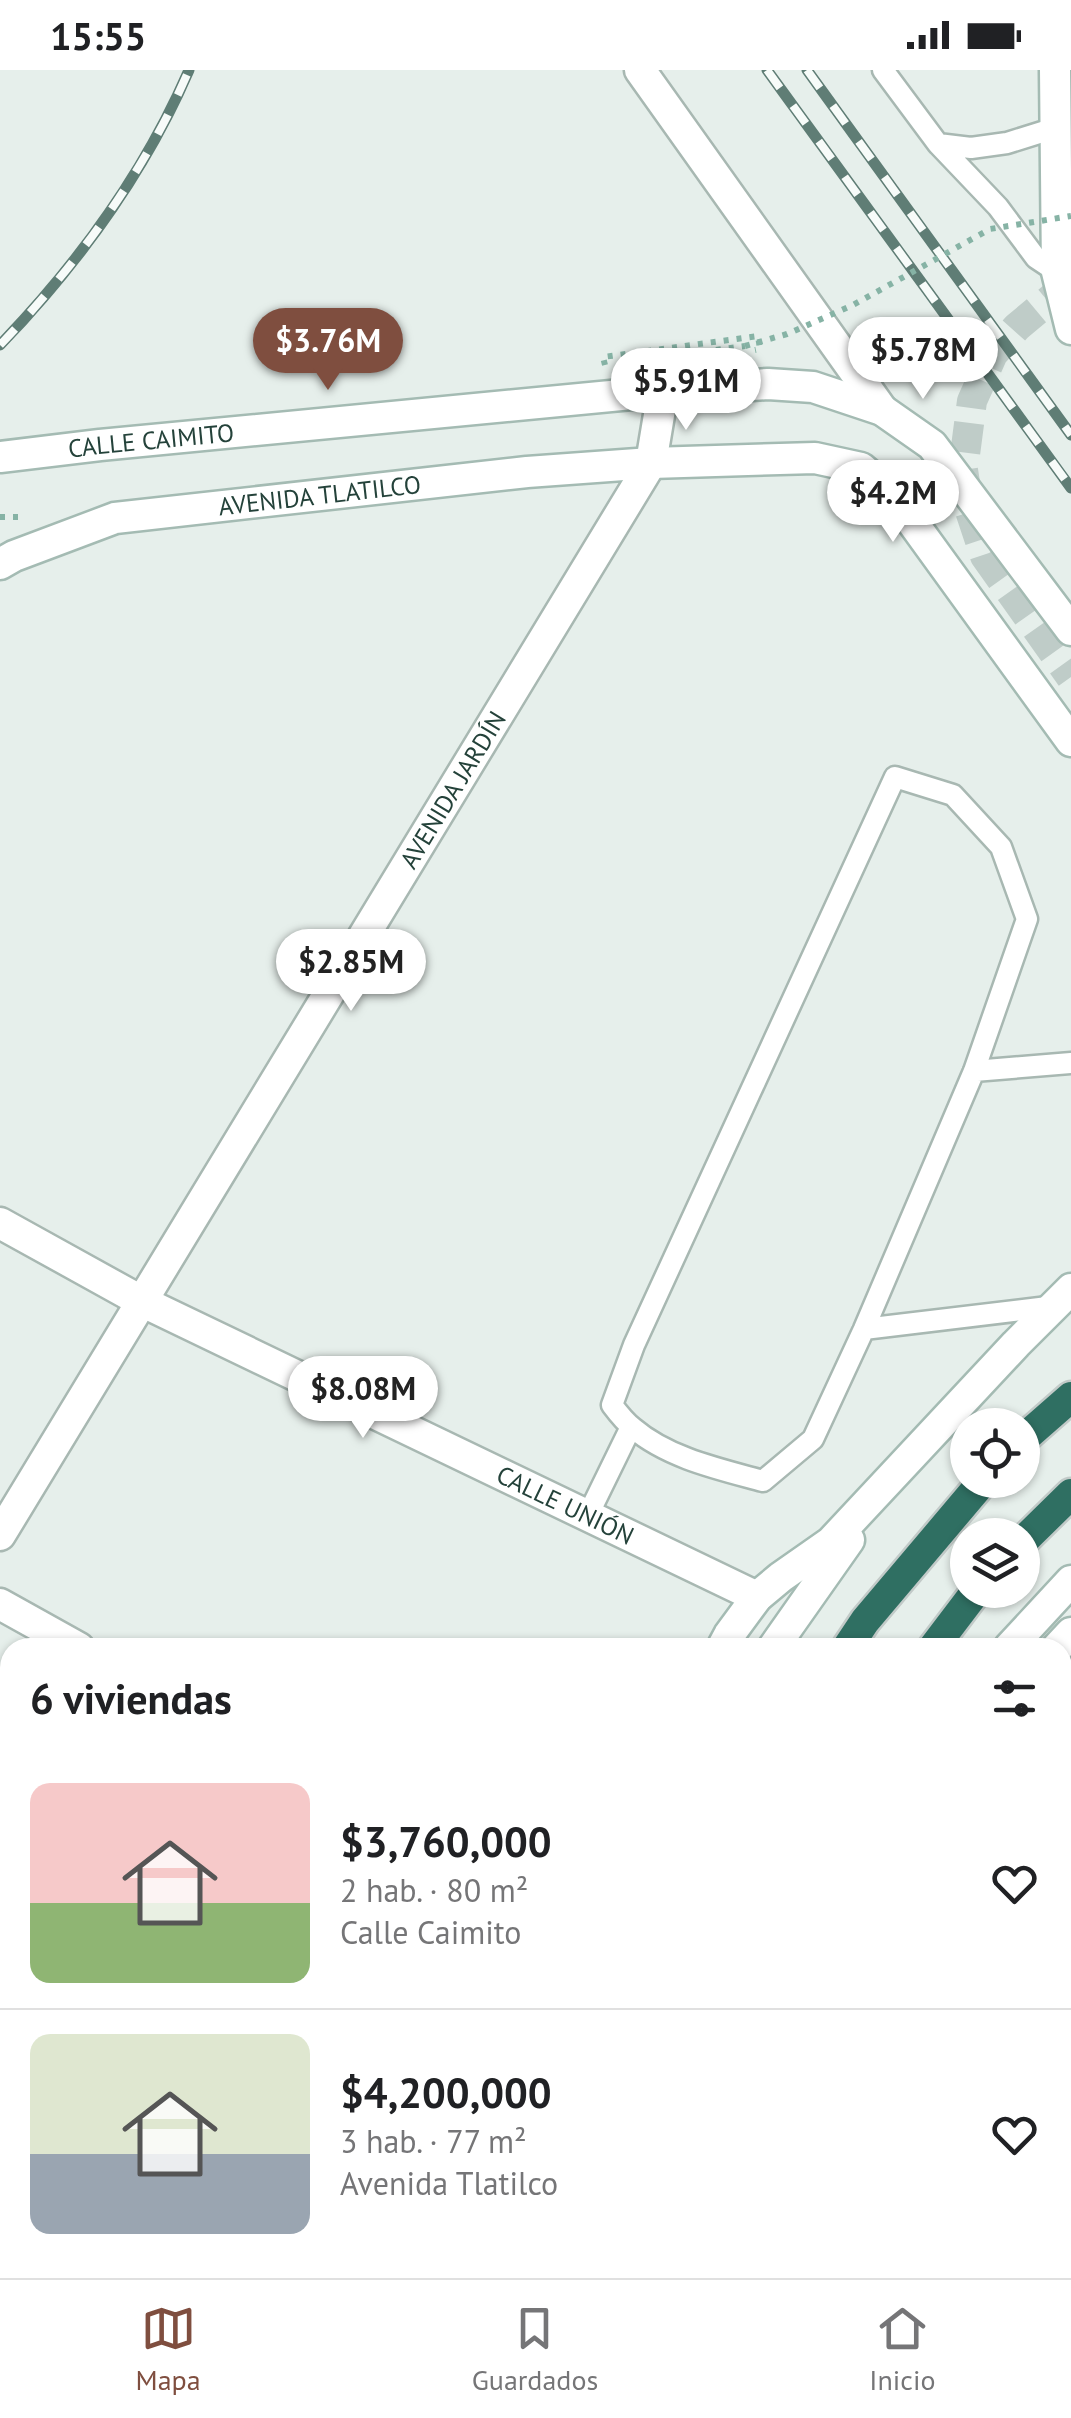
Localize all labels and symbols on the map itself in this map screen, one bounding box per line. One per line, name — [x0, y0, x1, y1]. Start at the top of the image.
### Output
pin: $3.76M — [247, 308, 409, 393]
pin: $5.78M — [842, 317, 1004, 402]
pin: $5.91M — [605, 348, 767, 433]
street label: CALLE CAIMITO — [66, 416, 235, 465]
pin: $4.2M — [823, 460, 963, 545]
street label: AVENIDA TLATILCO — [217, 468, 423, 522]
street label: AVENIDA JARDÍN — [393, 705, 513, 874]
pin: $2.85M — [270, 929, 432, 1014]
pin: $8.08M — [282, 1356, 444, 1441]
street label: CALLE UNIÓN — [492, 1458, 639, 1552]

